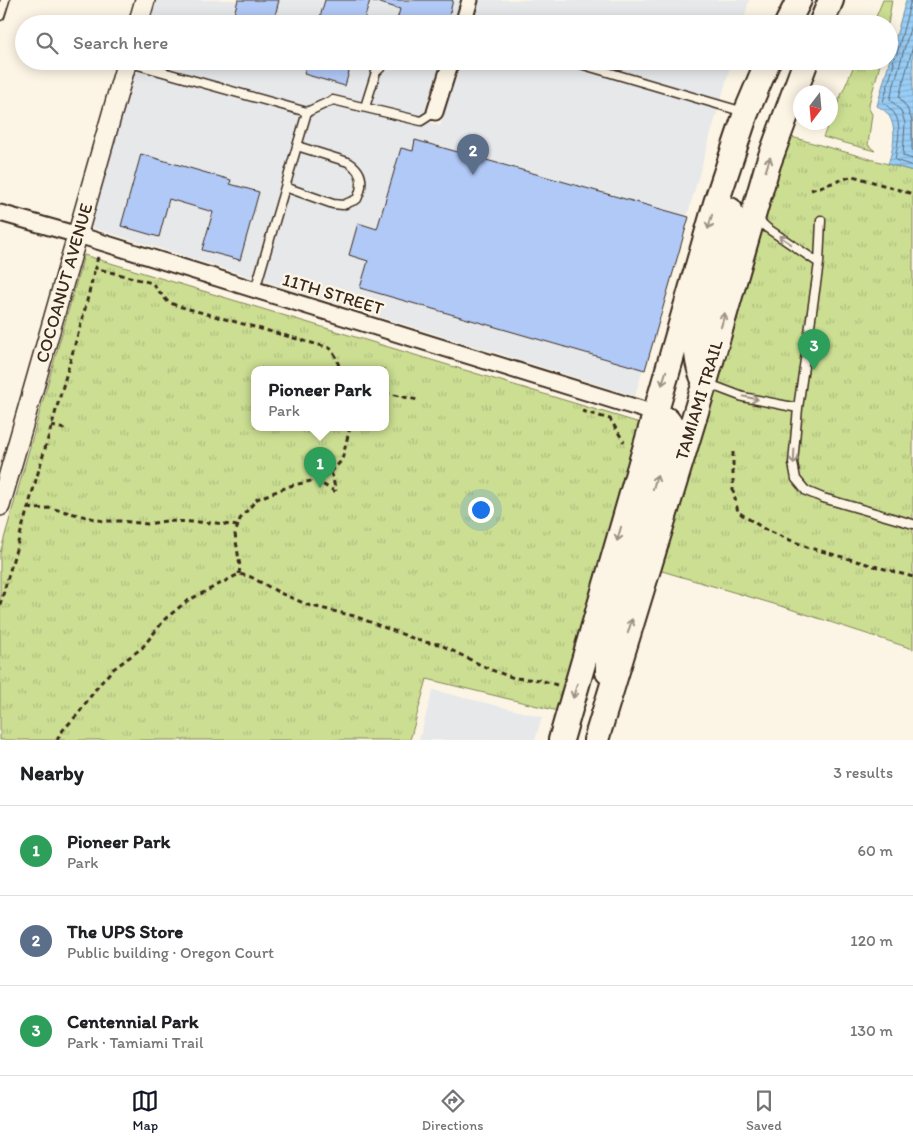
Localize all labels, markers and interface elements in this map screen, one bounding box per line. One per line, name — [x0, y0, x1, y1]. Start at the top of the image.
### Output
search box — [15, 15, 898, 70]
icon: search — [33, 29, 61, 57]
text: Search here — [73, 31, 168, 54]
north arrow — [793, 85, 838, 130]
pin: 2 — [457, 134, 489, 175]
one-way arrow — [764, 156, 773, 172]
street label: COCOANUT AVENUE — [31, 201, 97, 365]
one-way arrow — [705, 214, 715, 230]
one-way arrow — [778, 235, 792, 245]
street label: 11TH STREET — [280, 268, 386, 320]
one-way arrow — [718, 312, 728, 328]
pin: 3 — [798, 329, 830, 370]
street label: TAMIAMI TRAIL — [670, 337, 728, 463]
popup — [251, 366, 389, 431]
one-way arrow — [659, 370, 669, 386]
text: Pioneer Park — [268, 378, 372, 401]
one-way arrow — [742, 394, 758, 404]
text: Park — [268, 401, 300, 420]
pin: 1 — [304, 447, 336, 488]
one-way arrow — [789, 448, 798, 464]
one-way arrow — [650, 474, 660, 490]
your location — [468, 497, 494, 523]
one-way arrow — [614, 526, 624, 542]
one-way arrow — [626, 619, 636, 635]
one-way arrow — [570, 682, 579, 698]
text: Nearby — [20, 760, 84, 785]
text: 3 results — [833, 763, 893, 782]
text: Pioneer Park — [67, 830, 170, 853]
text: 1 — [32, 841, 40, 860]
text: 60 m — [858, 841, 893, 860]
text: Park — [67, 853, 98, 872]
text: The UPS Store — [67, 920, 183, 943]
text: 2 — [32, 931, 40, 950]
text: 120 m — [850, 931, 893, 950]
text: Public building · Oregon Court — [67, 943, 274, 962]
text: Centennial Park — [67, 1010, 199, 1033]
text: 3 — [32, 1021, 40, 1040]
text: 130 m — [850, 1021, 893, 1040]
text: Park · Tamiami Trail — [67, 1033, 203, 1052]
tab: Map — [131, 1087, 159, 1134]
tab: Directions — [422, 1087, 483, 1134]
tab: Saved — [746, 1087, 782, 1134]

